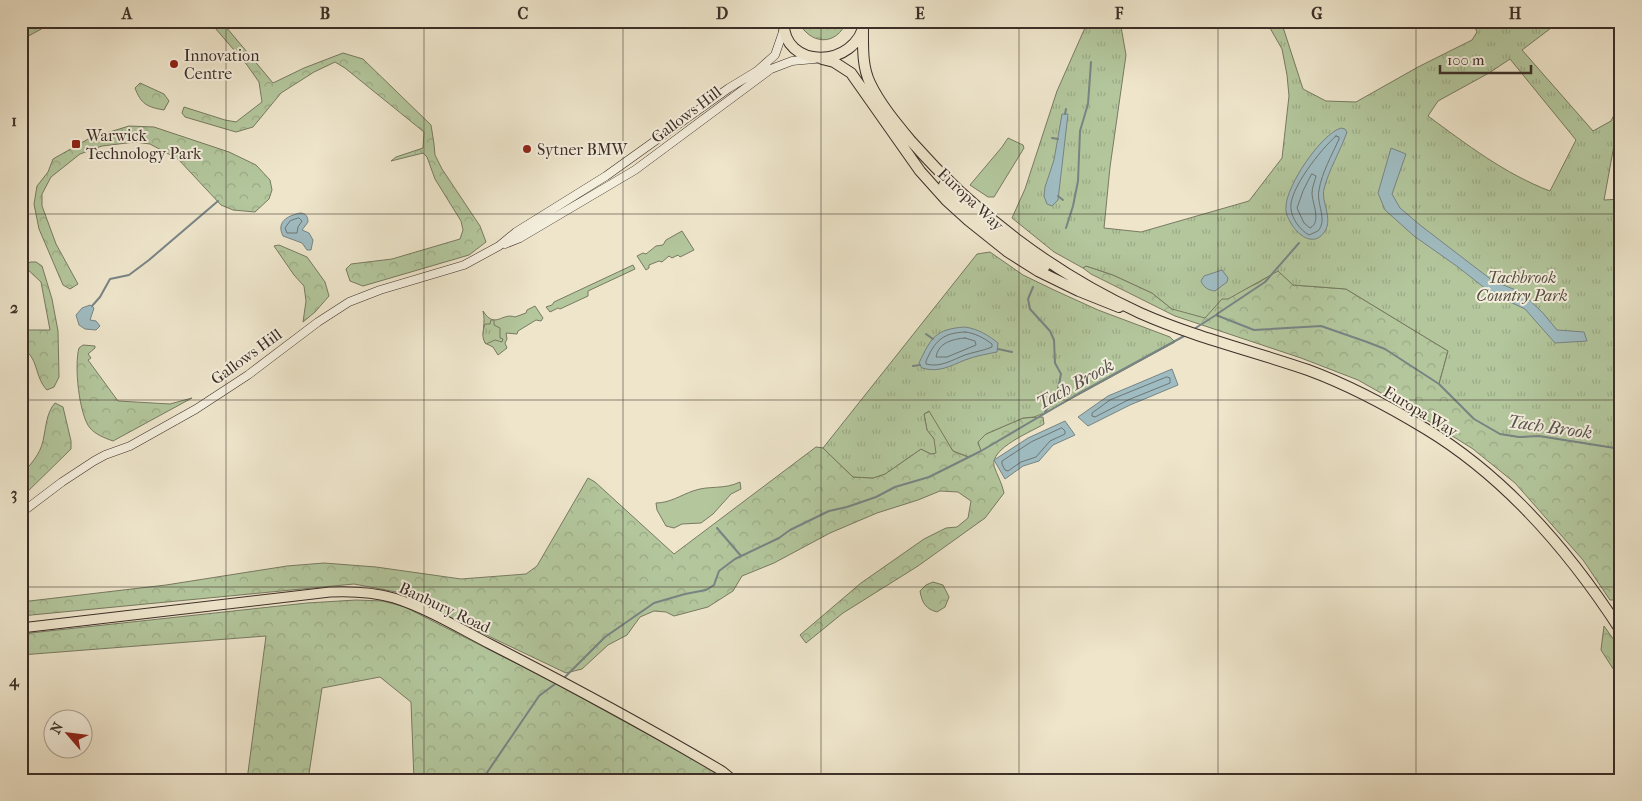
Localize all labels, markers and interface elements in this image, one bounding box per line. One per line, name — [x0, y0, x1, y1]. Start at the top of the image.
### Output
text: A — [121, 4, 133, 23]
text: B — [320, 4, 330, 23]
text: C — [518, 4, 529, 23]
text: D — [716, 4, 728, 23]
text: E — [915, 4, 925, 23]
text: F — [1114, 4, 1124, 23]
text: G — [1311, 4, 1323, 23]
text: H — [1509, 4, 1522, 23]
scale bar — [1440, 42, 1531, 74]
place label: Innovation Centre — [184, 46, 260, 83]
text: 100 m — [1447, 51, 1485, 69]
marker: Innovation Centre — [168, 58, 180, 70]
street label: Gallows Hill — [648, 82, 726, 147]
text: 1 — [11, 111, 17, 130]
place label: Warwick Technology Park — [85, 126, 202, 163]
marker: Warwick Technology Park — [70, 138, 82, 150]
place label: Sytner BMW — [537, 140, 629, 159]
marker: Sytner BMW — [521, 143, 533, 155]
street label: Europa Way — [934, 164, 1008, 235]
park label: Tachbrook Country Park — [1476, 268, 1568, 305]
text: 2 — [10, 298, 18, 317]
street label: Gallows Hill — [207, 324, 286, 388]
water label: Tach Brook — [1033, 355, 1118, 414]
street label: Europa Way — [1380, 382, 1462, 441]
water label: Tach Brook — [1506, 411, 1594, 444]
text: 3 — [11, 484, 17, 504]
street label: Banbury Road — [396, 578, 494, 637]
text: 4 — [8, 671, 20, 691]
north arrow — [42, 708, 92, 758]
text: N — [47, 719, 67, 737]

